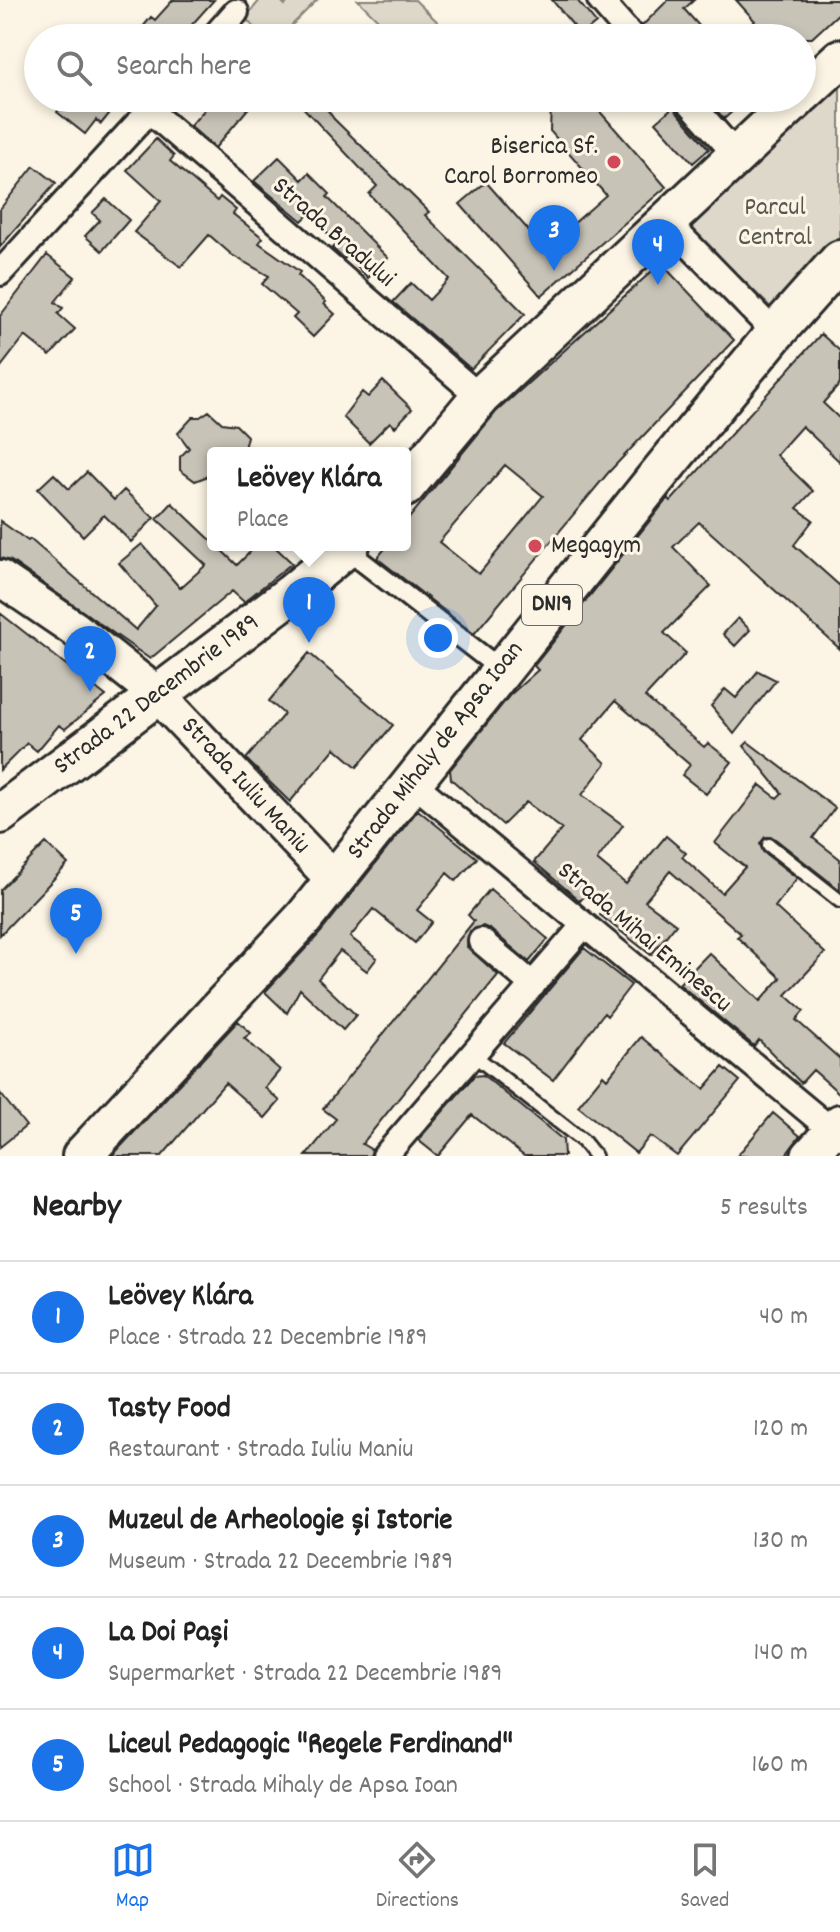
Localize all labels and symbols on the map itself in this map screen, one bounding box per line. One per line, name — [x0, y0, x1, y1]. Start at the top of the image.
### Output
place label: Biserica Sf. Carol Borromeo — [444, 129, 598, 196]
marker: Biserica Sf. Carol Borromeo — [605, 153, 623, 171]
street label: Strada Bradului — [263, 169, 403, 297]
park label: Parcul Central — [738, 190, 812, 257]
pin: 3 — [528, 205, 580, 271]
pin: 4 — [632, 219, 684, 285]
place label: Megagym — [551, 528, 641, 565]
marker: Megagym — [526, 537, 544, 555]
pin: 1 — [283, 577, 335, 643]
road number: DN19 — [522, 585, 582, 625]
street label: Strada 22 Decembrie 1989 — [48, 607, 266, 783]
your location — [418, 618, 458, 658]
pin: 2 — [64, 626, 116, 692]
street label: Strada Mihaly de Apsa Ioan — [339, 634, 533, 868]
street label: Strada Iuliu Maniu — [171, 709, 319, 863]
street label: Strada Mihai Eminescu — [548, 854, 740, 1022]
pin: 5 — [50, 888, 102, 954]

